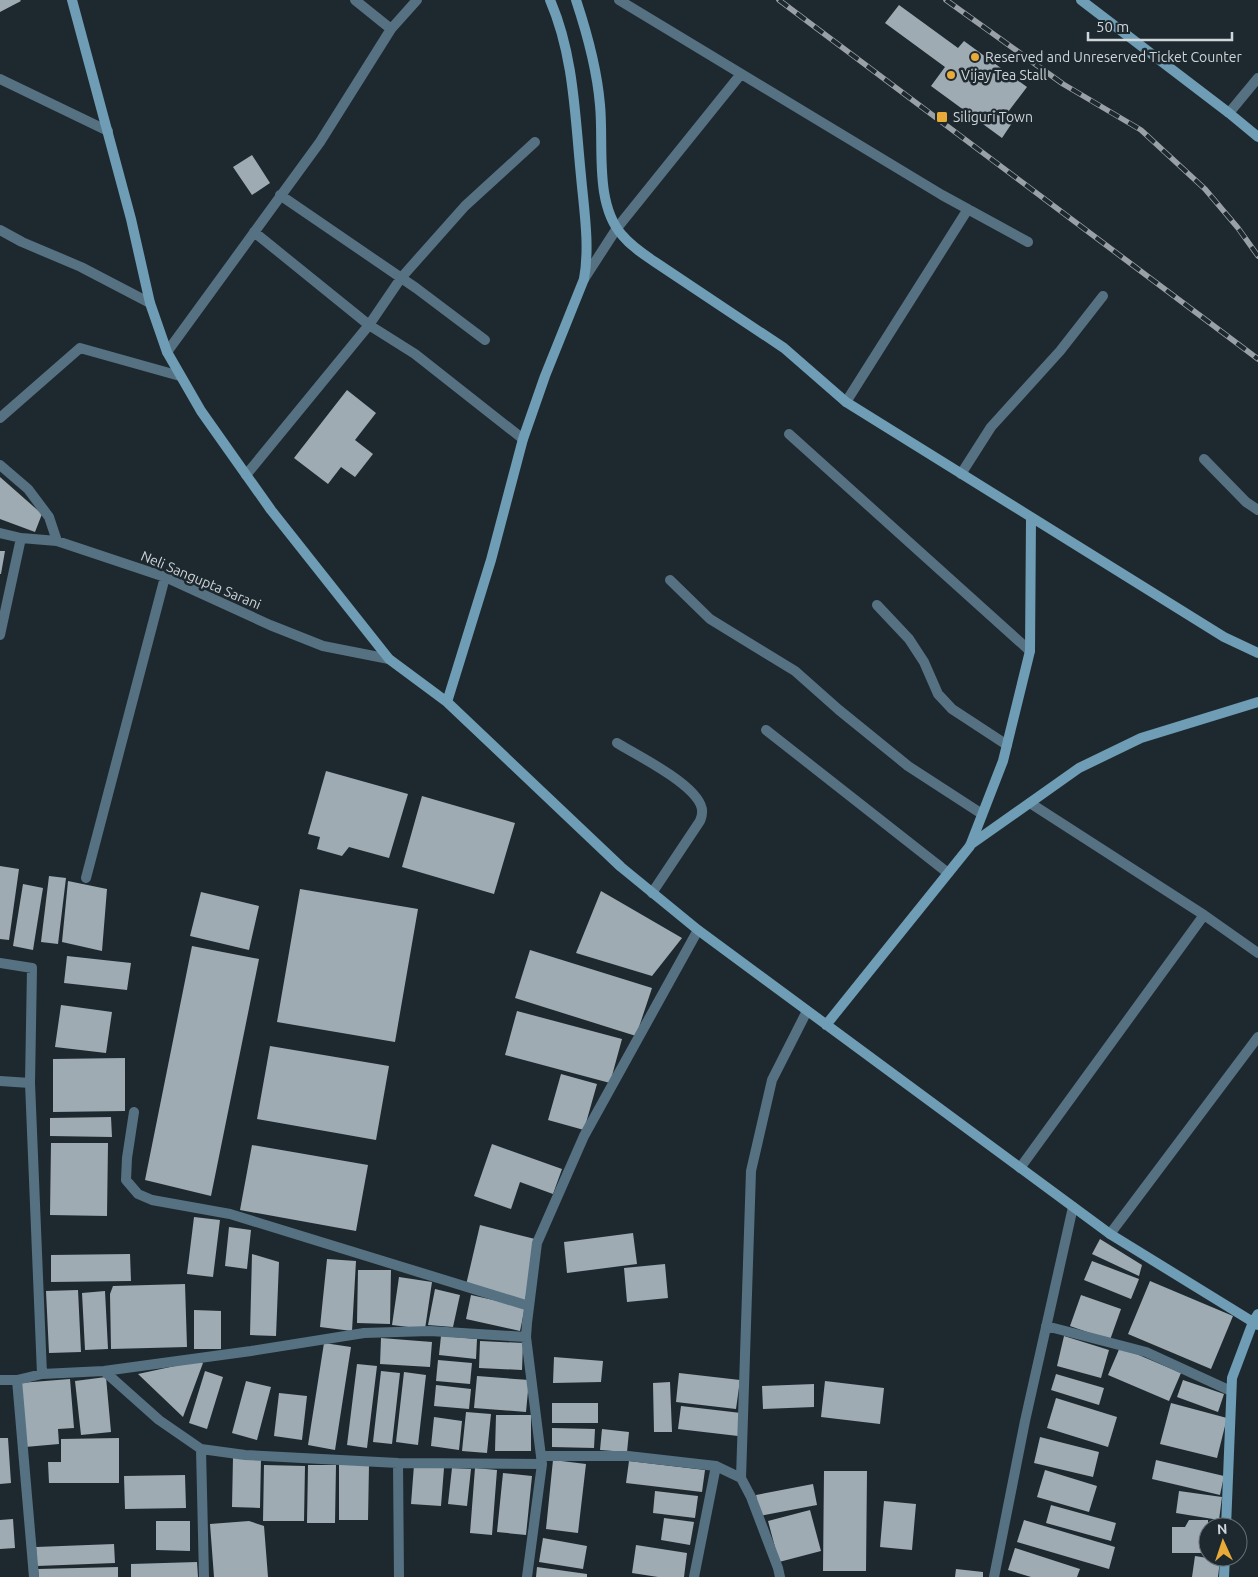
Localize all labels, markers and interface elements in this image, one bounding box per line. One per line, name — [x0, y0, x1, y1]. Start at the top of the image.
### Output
scale bar — [1088, 10, 1232, 42]
text: 50 m — [1096, 18, 1129, 35]
place label: Reserved and Unreserved Ticket Counter — [985, 49, 1242, 65]
marker: Reserved and Unreserved Ticket Counter — [969, 51, 981, 63]
place label: Vijay Tea Stall — [961, 67, 1047, 83]
marker: Vijay Tea Stall — [945, 69, 957, 81]
place label: Siliguri Town — [953, 109, 1033, 125]
marker: Siliguri Town — [935, 110, 949, 124]
street label: Neli Sangupta Sarani — [138, 547, 264, 613]
north arrow — [1198, 1517, 1248, 1567]
text: N — [1217, 1521, 1228, 1537]

